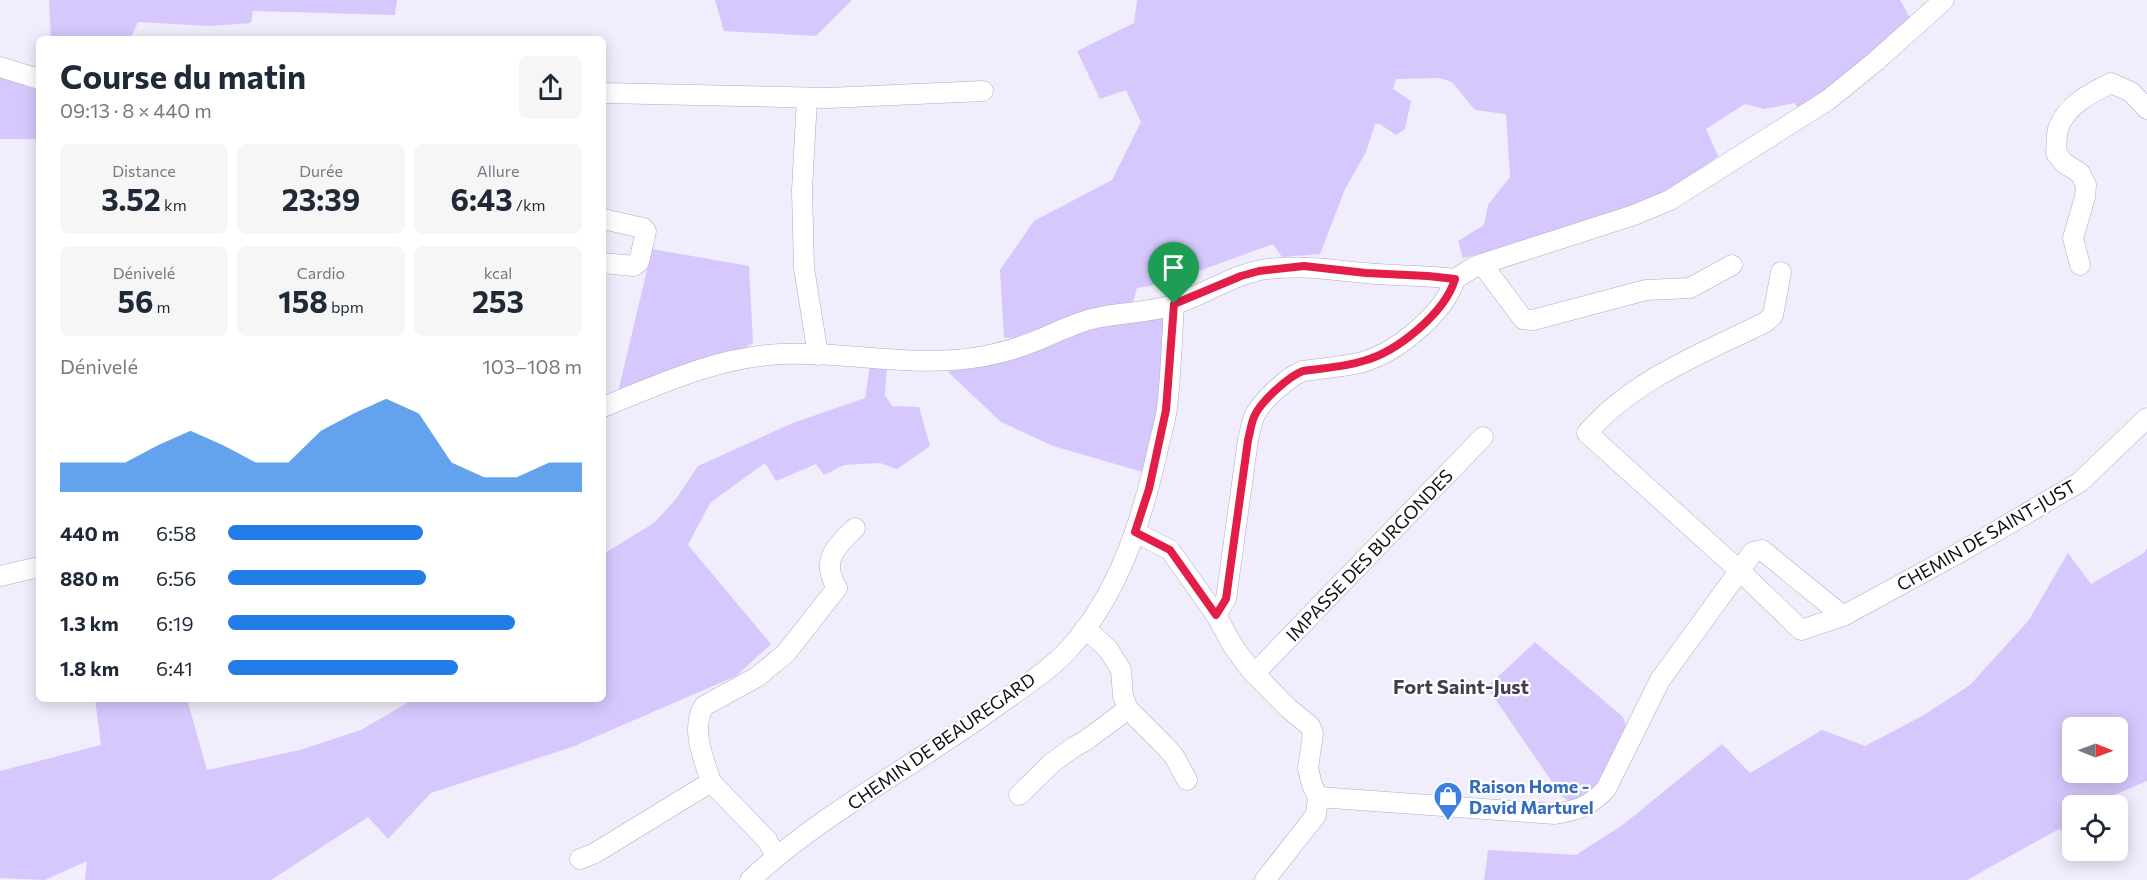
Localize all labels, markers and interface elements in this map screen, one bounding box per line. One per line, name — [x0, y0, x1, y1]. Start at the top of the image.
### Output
text: Course du matin — [60, 55, 306, 96]
button: share — [519, 56, 582, 119]
text: 09:13 · 8 × 440 m — [60, 98, 212, 122]
text: Distance — [112, 161, 176, 180]
text: Durée — [299, 161, 343, 180]
text: Allure — [477, 161, 519, 180]
text: 3.52 — [101, 180, 161, 217]
text: 23:39 — [282, 180, 360, 217]
text: 6:43 — [450, 180, 513, 217]
text: km — [161, 195, 187, 214]
text: /km — [513, 195, 546, 214]
pin — [1148, 242, 1199, 304]
icon: arrive — [1157, 251, 1190, 284]
text: Dénivelé — [113, 263, 175, 282]
text: Cardio — [297, 263, 345, 282]
text: kcal — [484, 263, 512, 282]
text: 56 — [117, 282, 153, 319]
text: 158 — [278, 282, 328, 319]
text: 253 — [472, 282, 524, 319]
text: m — [153, 297, 171, 316]
text: bpm — [328, 297, 364, 316]
text: Dénivelé — [60, 354, 138, 378]
text: 103–108 m — [482, 354, 582, 378]
street label: IMPASSE DES BURGONDES — [1281, 464, 1457, 646]
street label: CHEMIN DE SAINT-JUST — [1893, 475, 2079, 595]
text: 440 m — [60, 521, 119, 545]
text: 6:58 — [156, 521, 197, 545]
text: 880 m — [60, 566, 119, 590]
text: 6:56 — [156, 566, 197, 590]
text: 1.3 km — [60, 611, 119, 635]
text: 6:19 — [156, 611, 194, 635]
text: 1.8 km — [60, 656, 119, 680]
text: 6:41 — [156, 656, 193, 680]
street label: CHEMIN DE BEAUREGARD — [843, 668, 1039, 814]
district label: Fort Saint-Just — [1393, 674, 1529, 698]
north arrow — [2062, 717, 2128, 783]
map controls — [2062, 717, 2128, 861]
place label: Raison Home - David Marturel — [1469, 775, 1594, 818]
shop icon: Raison Home - David Marturel — [1432, 780, 1464, 822]
button: locate — [2062, 795, 2128, 861]

